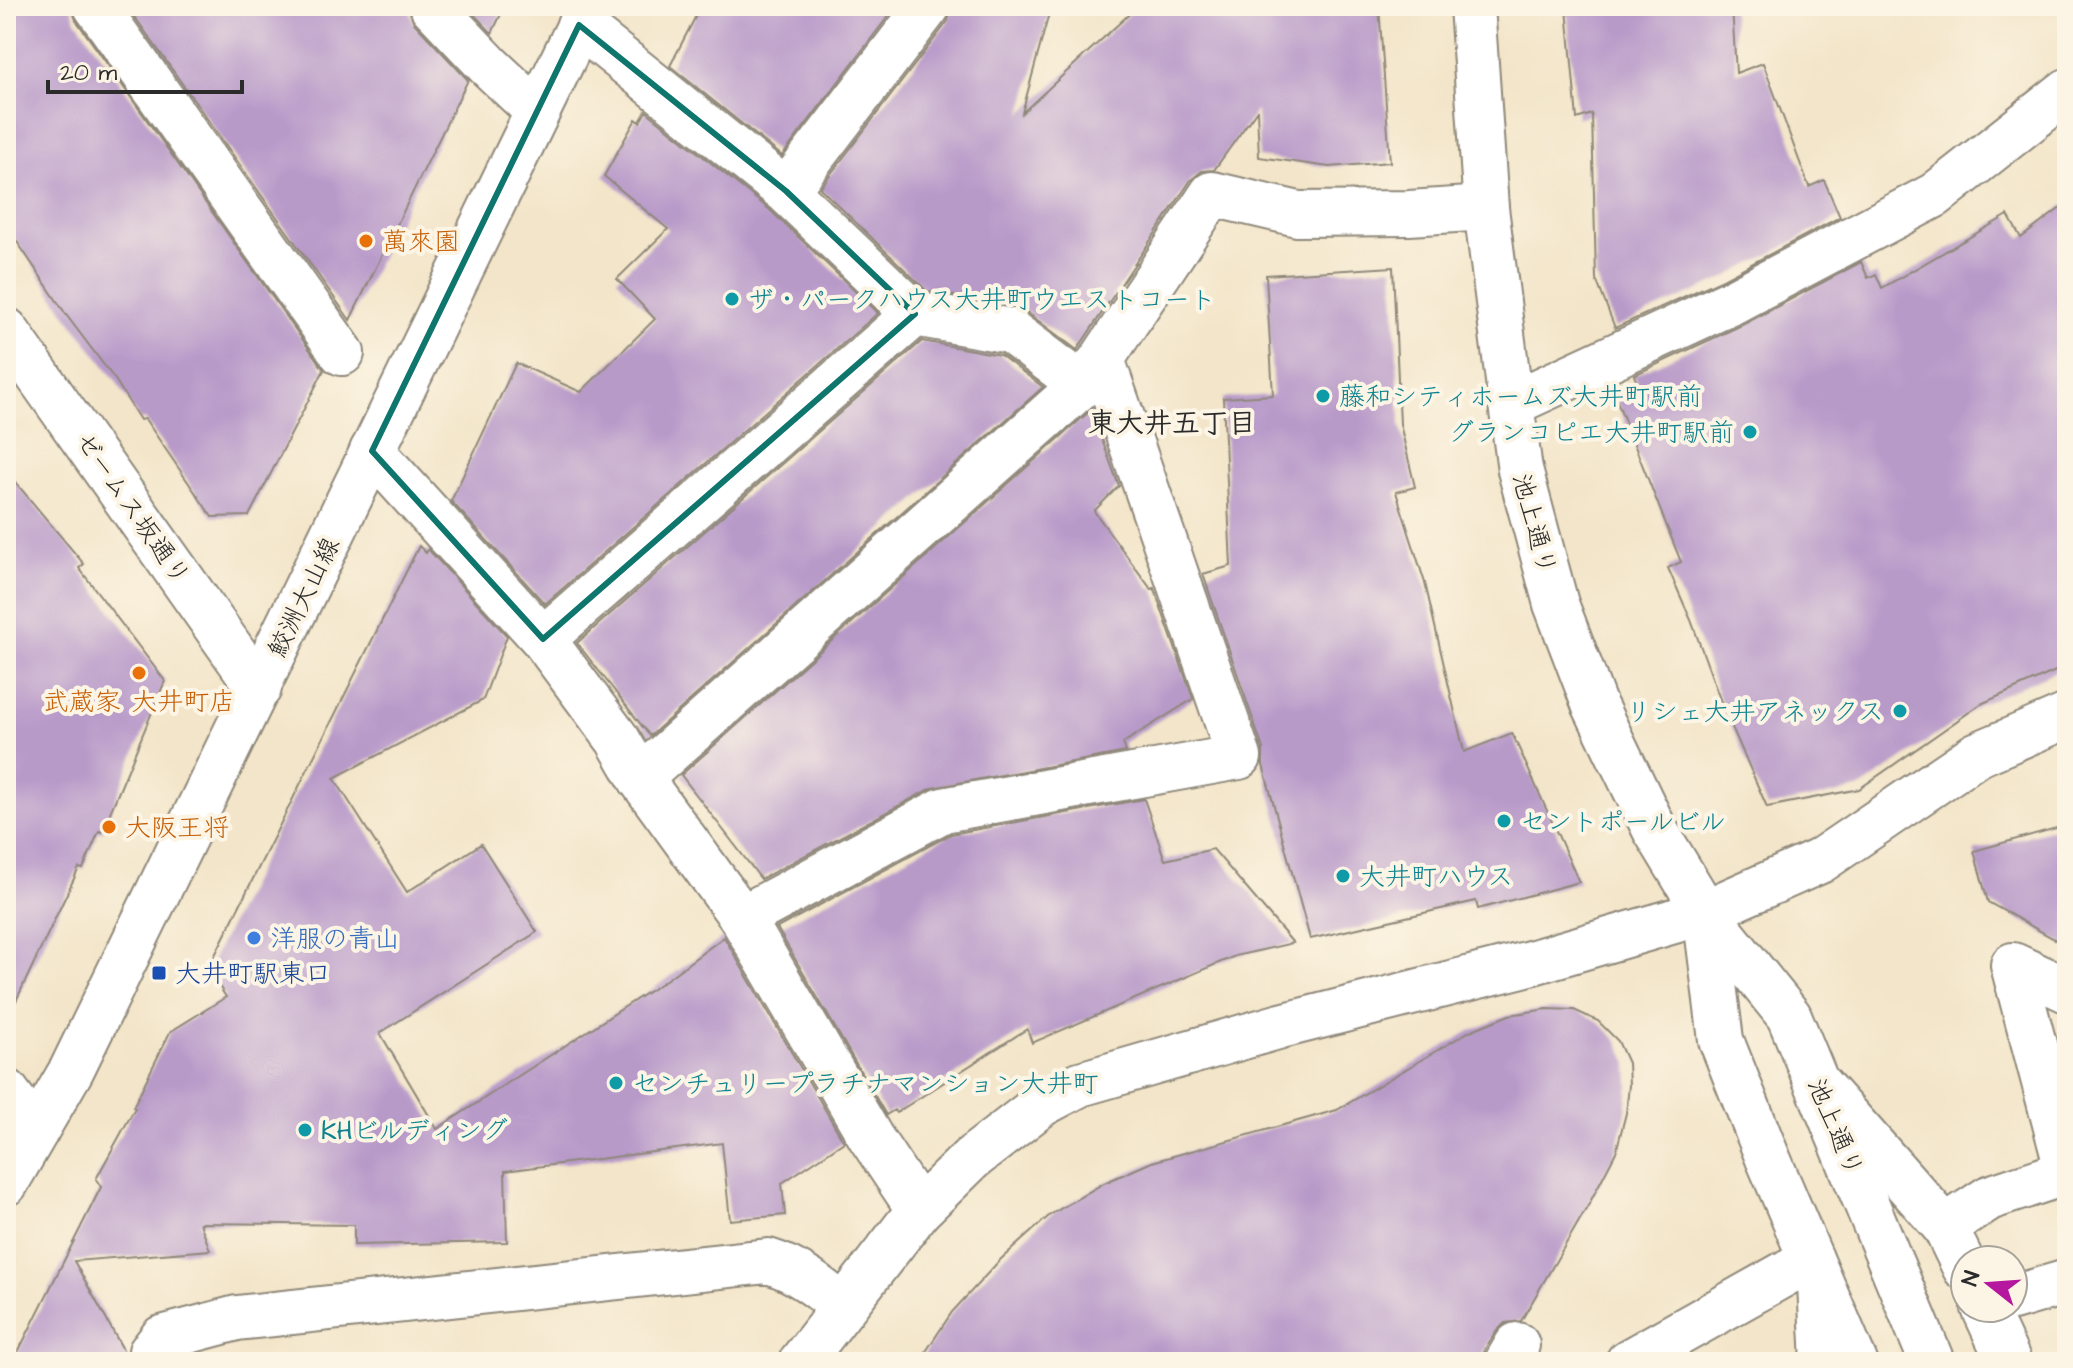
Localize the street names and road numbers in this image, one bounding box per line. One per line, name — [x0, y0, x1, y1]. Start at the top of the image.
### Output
street label: ゼームス坂通り — [66, 425, 199, 593]
street label: 池上通り — [1503, 469, 1565, 579]
street label: 鮫洲大山線 — [259, 531, 349, 664]
street label: 池上通り — [1798, 1072, 1872, 1182]

